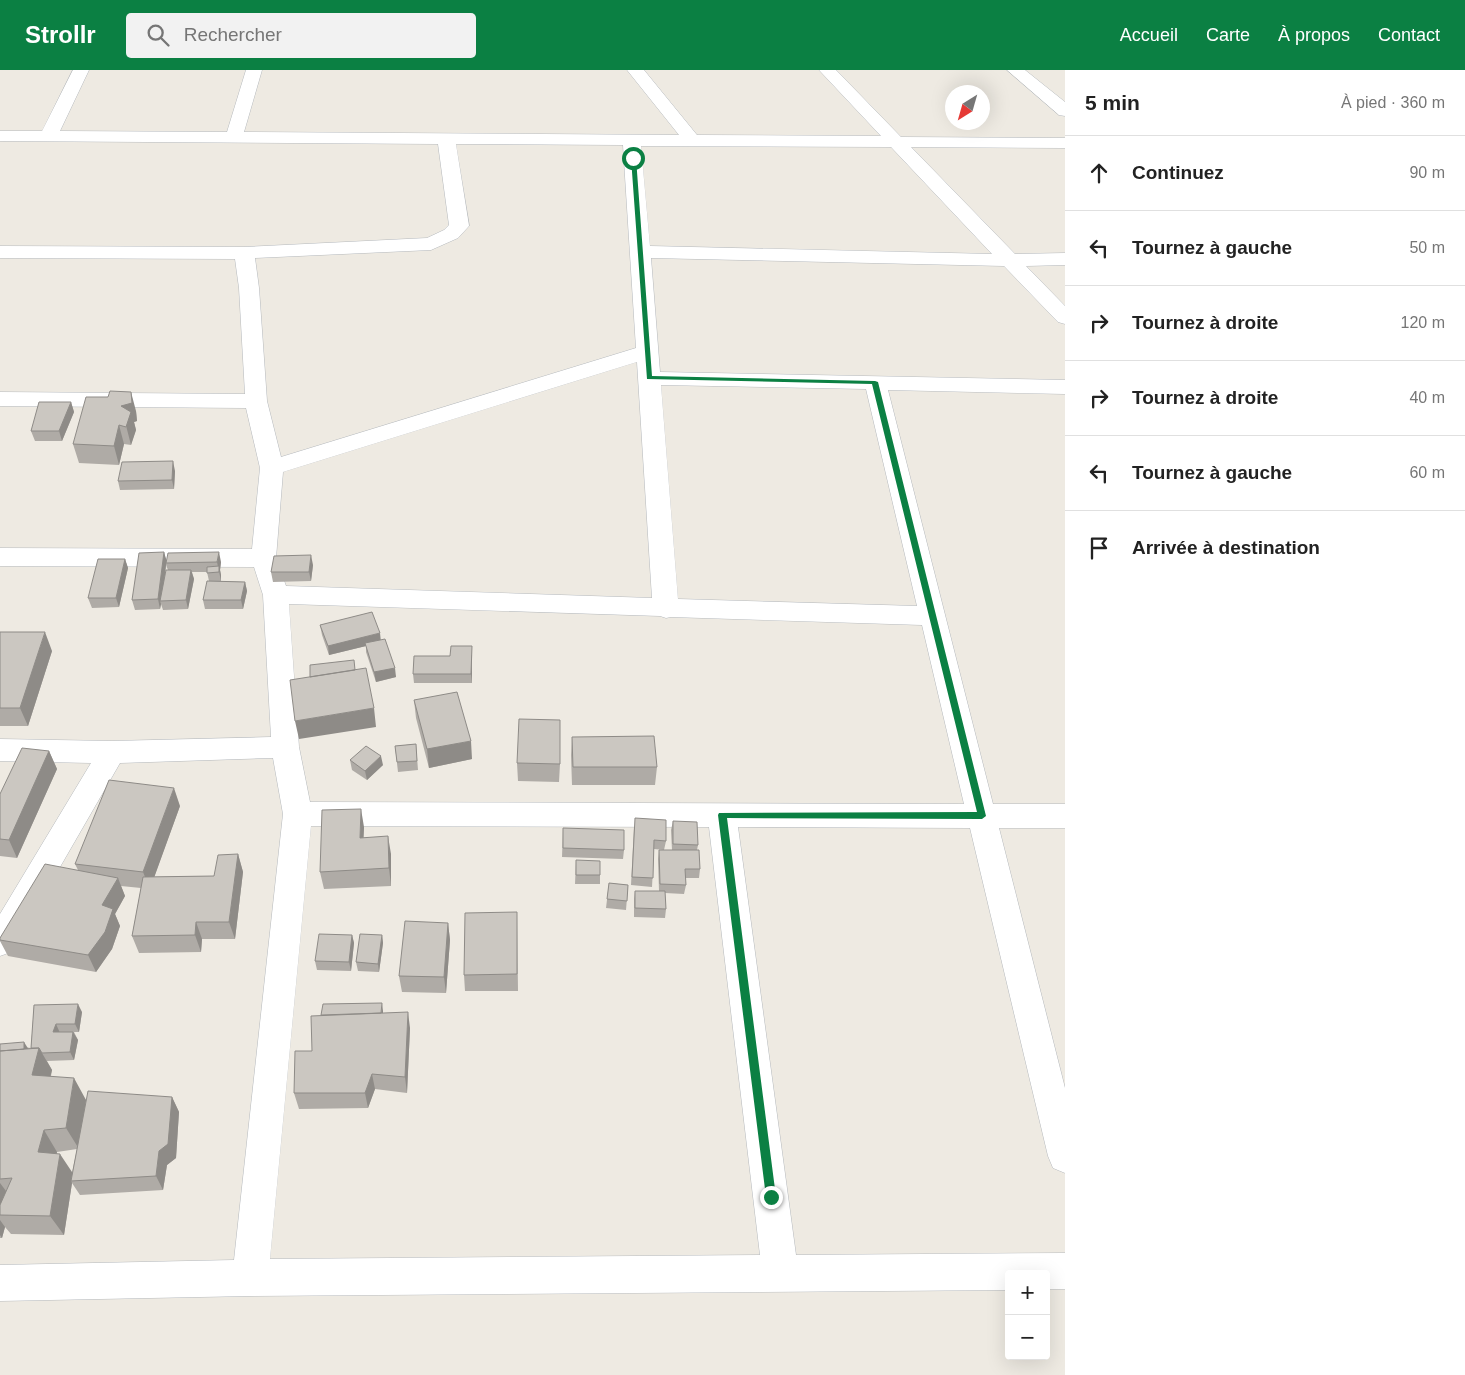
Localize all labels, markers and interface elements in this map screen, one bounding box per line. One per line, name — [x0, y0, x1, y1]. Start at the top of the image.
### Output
search box — [126, 13, 476, 58]
text: Strollr — [25, 21, 96, 48]
icon: search — [144, 21, 172, 49]
text: Rechercher — [184, 24, 282, 45]
text: Accueil — [1120, 25, 1178, 45]
text: Carte — [1206, 25, 1250, 45]
text: À propos — [1278, 25, 1350, 45]
text: Contact — [1378, 25, 1440, 45]
north arrow — [945, 85, 990, 130]
text: 5 min — [1085, 91, 1140, 114]
text: À pied · 360 m — [1341, 94, 1445, 111]
route start — [622, 147, 645, 170]
icon: ahead — [1085, 159, 1113, 187]
text: Continuez — [1132, 162, 1224, 183]
text: 90 m — [1409, 164, 1445, 181]
icon: left — [1085, 234, 1113, 262]
text: Tournez à gauche — [1132, 237, 1292, 258]
text: 50 m — [1409, 239, 1445, 256]
icon: right — [1085, 309, 1113, 337]
text: Tournez à droite — [1132, 312, 1278, 333]
text: 120 m — [1401, 314, 1445, 331]
icon: right — [1085, 384, 1113, 412]
text: Tournez à droite — [1132, 387, 1278, 408]
text: 40 m — [1409, 389, 1445, 406]
icon: left — [1085, 459, 1113, 487]
text: Tournez à gauche — [1132, 462, 1292, 483]
text: 60 m — [1409, 464, 1445, 481]
icon: arrive — [1085, 534, 1113, 562]
text: Arrivée à destination — [1132, 537, 1320, 558]
route end — [760, 1186, 783, 1209]
map controls — [1005, 1270, 1050, 1360]
button: + — [1005, 1270, 1050, 1315]
button: − — [1005, 1315, 1050, 1360]

